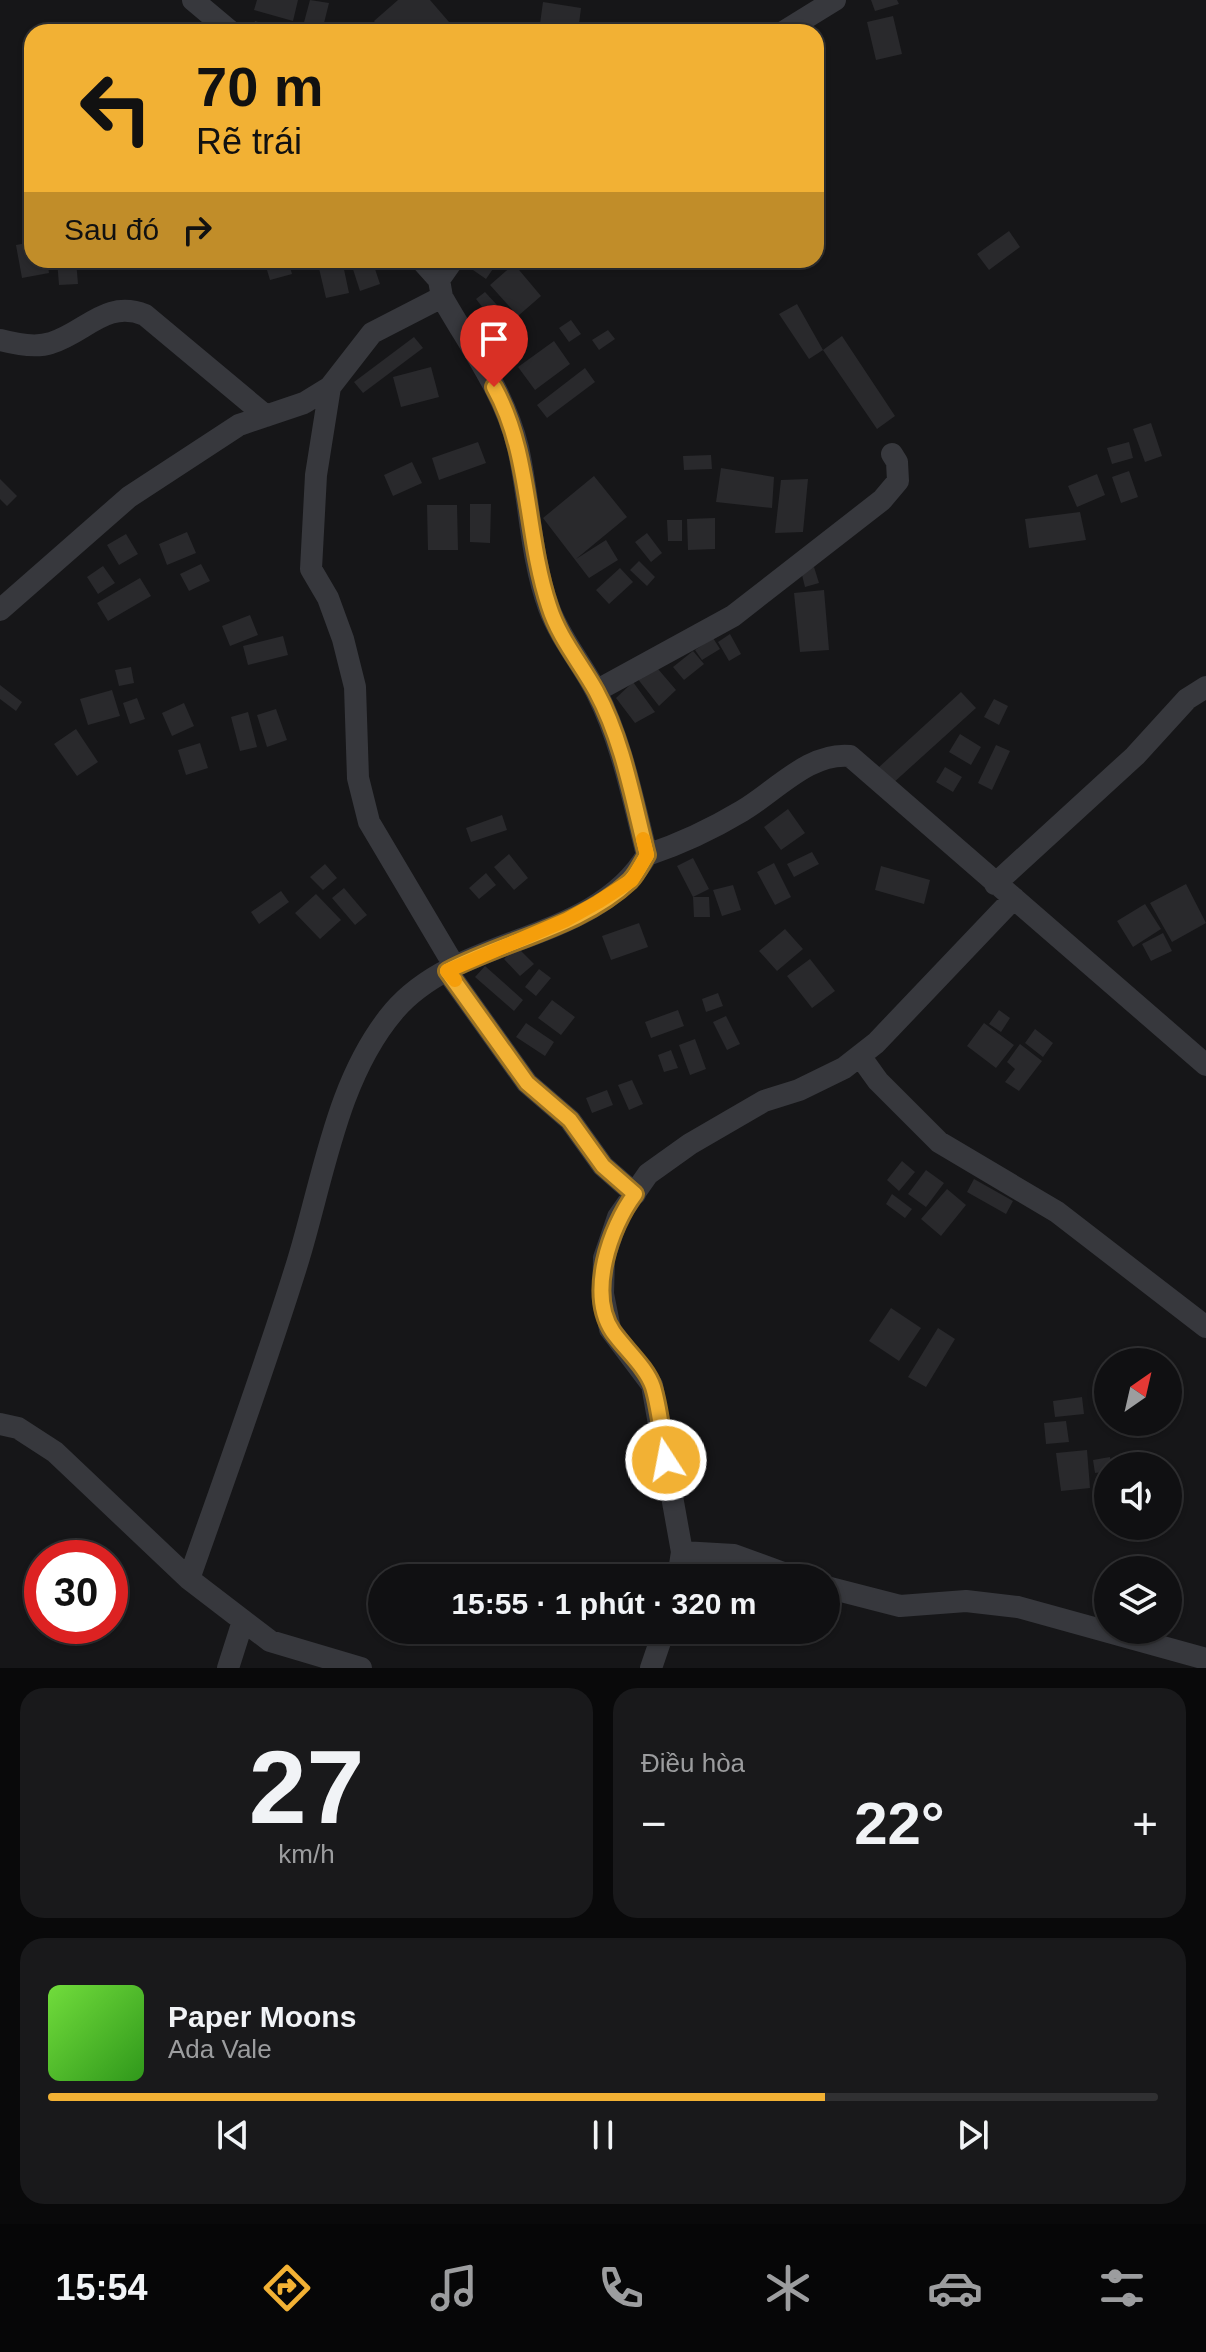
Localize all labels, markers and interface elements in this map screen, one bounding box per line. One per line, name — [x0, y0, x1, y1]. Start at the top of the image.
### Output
text: 70 m — [196, 55, 324, 118]
icon: left — [64, 56, 168, 160]
text: Rẽ trái — [196, 121, 302, 162]
icon: right — [175, 208, 219, 252]
text: Sau đó — [64, 213, 159, 246]
pin — [460, 305, 528, 387]
icon: arrive — [472, 317, 516, 361]
north arrow — [1094, 1348, 1182, 1436]
map controls — [1094, 1348, 1182, 1644]
position arrow — [624, 1418, 708, 1502]
button: sound — [1094, 1452, 1182, 1540]
speed limit sign: 30 — [24, 1540, 128, 1644]
button: layers — [1094, 1556, 1182, 1644]
text: 15:55 · 1 phút · 320 m — [451, 1587, 757, 1620]
text: 27 — [249, 1729, 364, 1845]
text: Điều hòa — [641, 1748, 745, 1778]
text: 22° — [854, 1790, 945, 1857]
text: − — [641, 1799, 667, 1848]
text: + — [1132, 1799, 1158, 1848]
text: km/h — [278, 1839, 335, 1869]
text: Paper Moons — [168, 2000, 356, 2033]
text: Ada Vale — [168, 2034, 272, 2064]
icon: previous — [211, 2113, 255, 2157]
icon: pause — [581, 2113, 625, 2157]
icon: next — [951, 2113, 995, 2157]
icon: directions — [259, 2260, 315, 2316]
icon: music — [426, 2260, 482, 2316]
icon: phone — [593, 2260, 649, 2316]
icon: climate — [760, 2260, 816, 2316]
icon: car — [927, 2260, 983, 2316]
icon: filters — [1094, 2260, 1150, 2316]
text: 15:54 — [56, 2267, 148, 2308]

